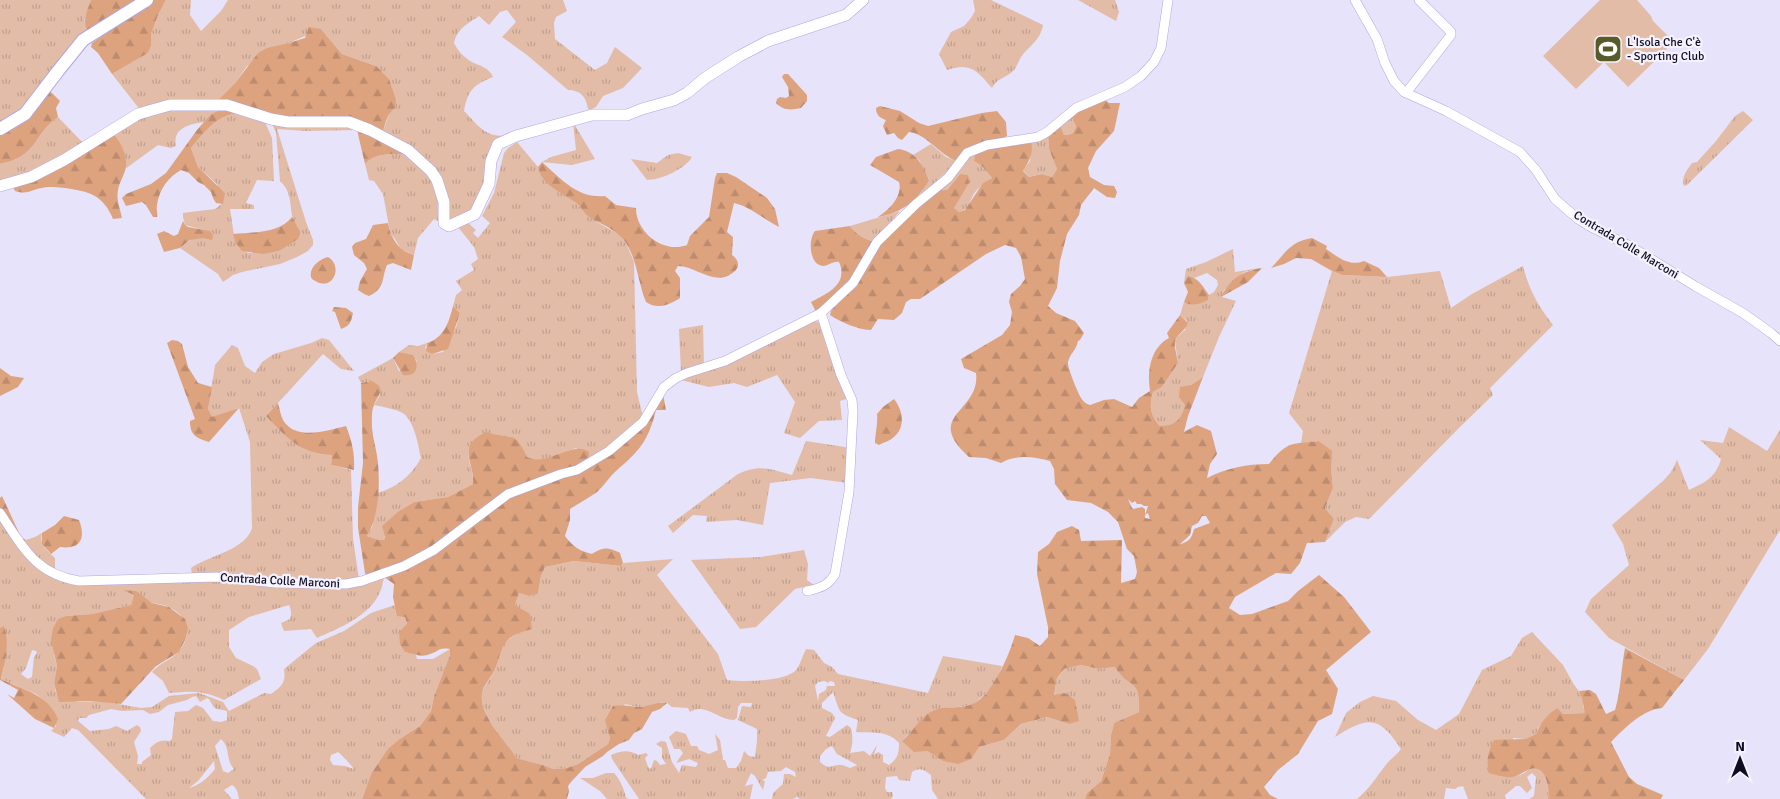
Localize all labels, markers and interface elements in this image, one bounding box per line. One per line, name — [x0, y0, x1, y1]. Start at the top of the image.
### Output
sports icon: L'Isola Che C'è - Sporting Club — [1593, 34, 1623, 64]
place label: L'Isola Che C'è - Sporting Club — [1627, 35, 1704, 64]
street label: Contrada Colle Marconi — [1571, 208, 1681, 282]
street label: Contrada Colle Marconi — [220, 570, 340, 592]
north arrow — [1715, 734, 1765, 784]
text: N — [1735, 738, 1745, 755]

